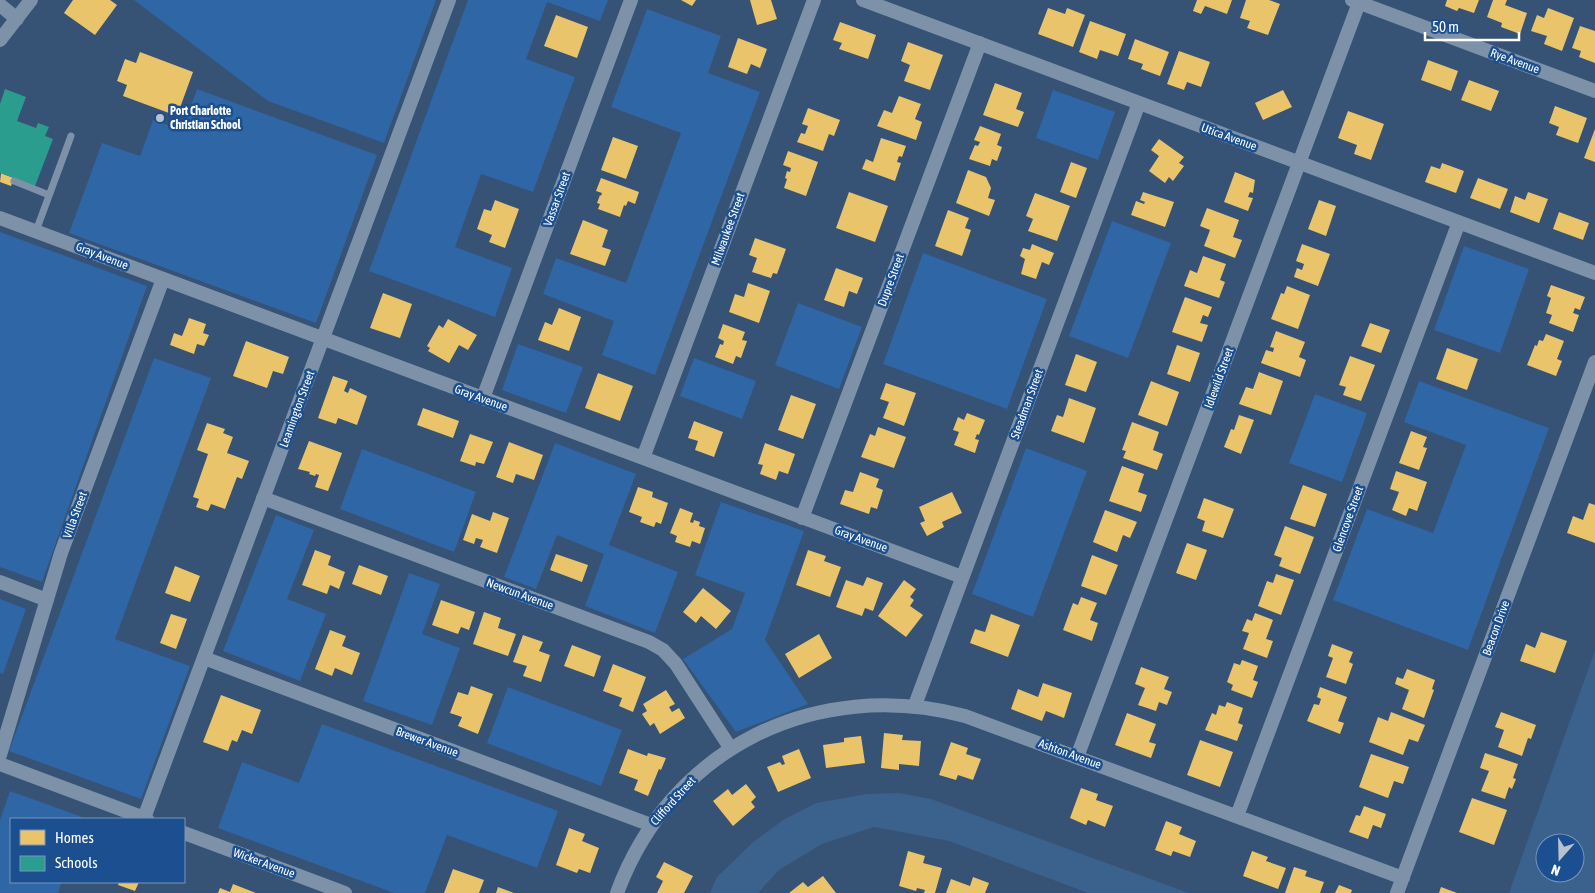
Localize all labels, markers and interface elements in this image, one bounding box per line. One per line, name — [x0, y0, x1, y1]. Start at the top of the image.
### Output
scale bar — [1425, 10, 1519, 42]
text: 50 m — [1432, 18, 1459, 35]
street label: Rye Avenue — [1489, 46, 1541, 76]
place label: Port Charlotte Christian School — [170, 104, 242, 132]
marker: Port Charlotte Christian School — [154, 112, 166, 124]
street label: Utica Avenue — [1199, 120, 1259, 154]
street label: Vassar Street — [541, 169, 573, 228]
street label: Milwaukee Street — [708, 190, 748, 267]
street label: Gray Avenue — [74, 240, 130, 272]
street label: Dupre Street — [875, 251, 907, 308]
street label: Idlewild Street — [1202, 345, 1237, 410]
street label: Steadman Street — [1008, 367, 1046, 441]
street label: Leamington Street — [277, 368, 318, 449]
street label: Gray Avenue — [453, 382, 509, 414]
street label: Glencove Street — [1330, 484, 1367, 554]
street label: Villa Street — [60, 489, 90, 540]
street label: Gray Avenue — [833, 523, 889, 555]
street label: Newcun Avenue — [485, 575, 555, 613]
street label: Beacon Drive — [1480, 599, 1512, 657]
street label: Brewer Avenue — [394, 724, 460, 760]
street label: Ashton Avenue — [1037, 736, 1103, 772]
street label: Clifford Street — [647, 773, 699, 828]
legend — [10, 818, 185, 883]
text: Homes — [55, 829, 94, 846]
north arrow — [1535, 833, 1585, 883]
street label: Wicker Avenue — [231, 845, 297, 881]
text: Schools — [55, 854, 98, 871]
text: N — [1549, 861, 1562, 879]

